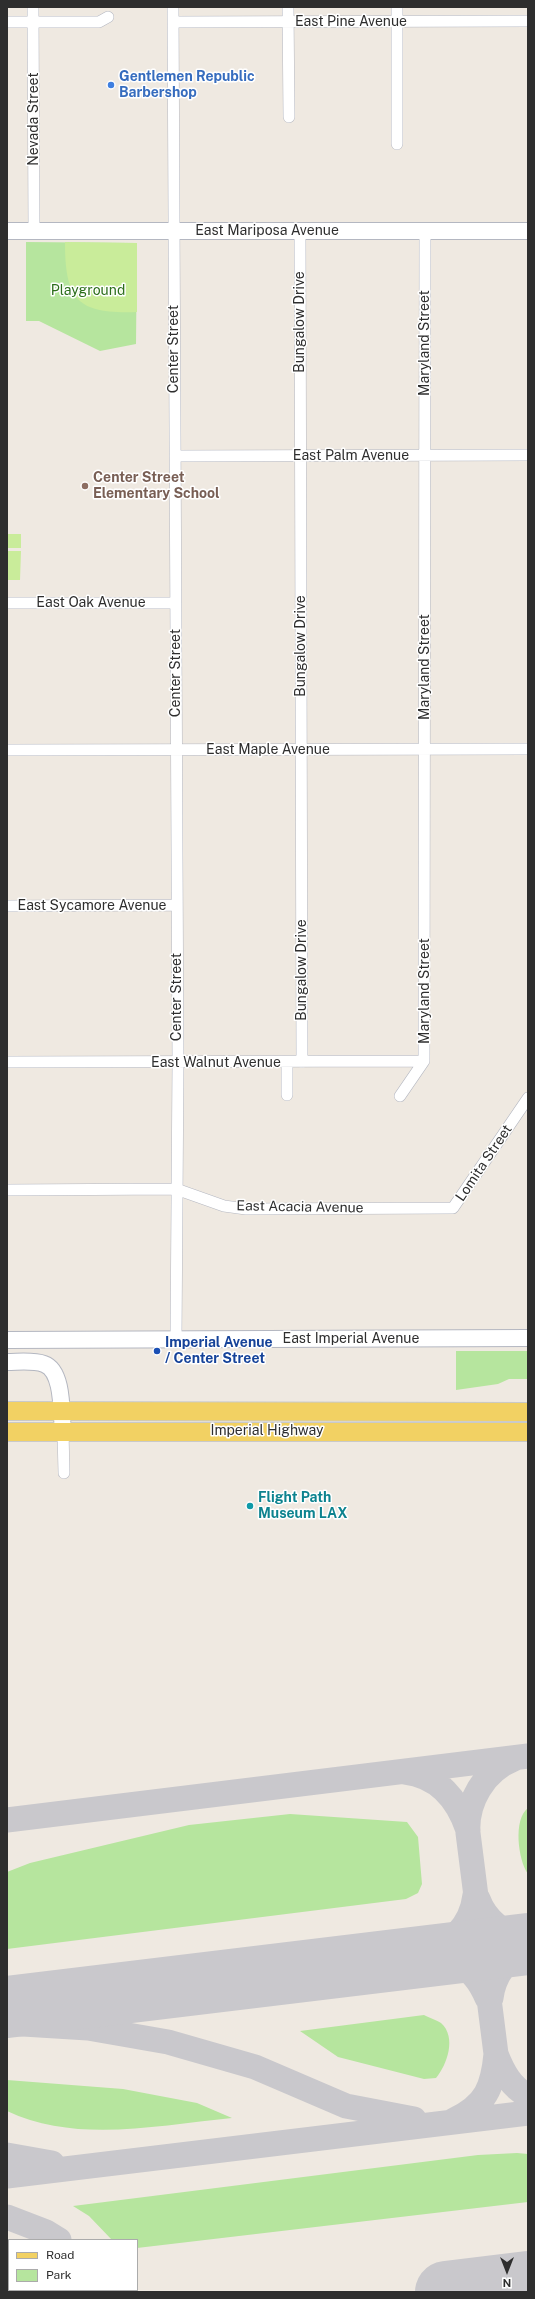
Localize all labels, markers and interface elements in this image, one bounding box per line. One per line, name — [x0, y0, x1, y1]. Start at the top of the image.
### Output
street label: East Pine Avenue — [295, 14, 407, 30]
place label: Gentlemen Republic Barbershop — [119, 69, 255, 102]
street label: Nevada Street — [26, 72, 42, 166]
marker: Gentlemen Republic Barbershop — [106, 80, 116, 90]
street label: East Mariposa Avenue — [195, 223, 339, 239]
street label: Bungalow Drive — [292, 271, 308, 373]
park label: Playground — [51, 283, 125, 299]
street label: Maryland Street — [417, 290, 433, 396]
street label: Center Street — [166, 305, 182, 393]
street label: East Palm Avenue — [293, 448, 409, 464]
place label: Center Street Elementary School — [93, 470, 220, 502]
marker: Center Street Elementary School — [80, 481, 90, 491]
street label: East Oak Avenue — [36, 595, 146, 611]
street label: Bungalow Drive — [293, 595, 309, 697]
street label: Maryland Street — [417, 614, 433, 720]
street label: Center Street — [168, 629, 184, 717]
street label: East Maple Avenue — [206, 742, 330, 758]
street label: East Sycamore Avenue — [18, 898, 166, 914]
street label: Bungalow Drive — [294, 919, 310, 1021]
street label: Maryland Street — [417, 938, 433, 1044]
street label: Center Street — [169, 953, 185, 1041]
street label: East Walnut Avenue — [151, 1055, 281, 1071]
street label: Lomita Street — [452, 1122, 516, 1204]
street label: East Acacia Avenue — [236, 1197, 364, 1217]
street label: East Imperial Avenue — [283, 1331, 419, 1347]
place label: Imperial Avenue / Center Street — [165, 1335, 273, 1368]
marker: Imperial Avenue / Center Street — [152, 1346, 162, 1356]
street label: Imperial Highway — [210, 1423, 324, 1439]
place label: Flight Path Museum LAX — [258, 1490, 347, 1522]
marker: Flight Path Museum LAX — [245, 1501, 255, 1511]
legend — [8, 2239, 138, 2291]
text: Road — [46, 2248, 74, 2262]
north arrow — [487, 2251, 527, 2291]
text: Park — [46, 2268, 72, 2282]
text: N — [503, 2277, 511, 2289]

